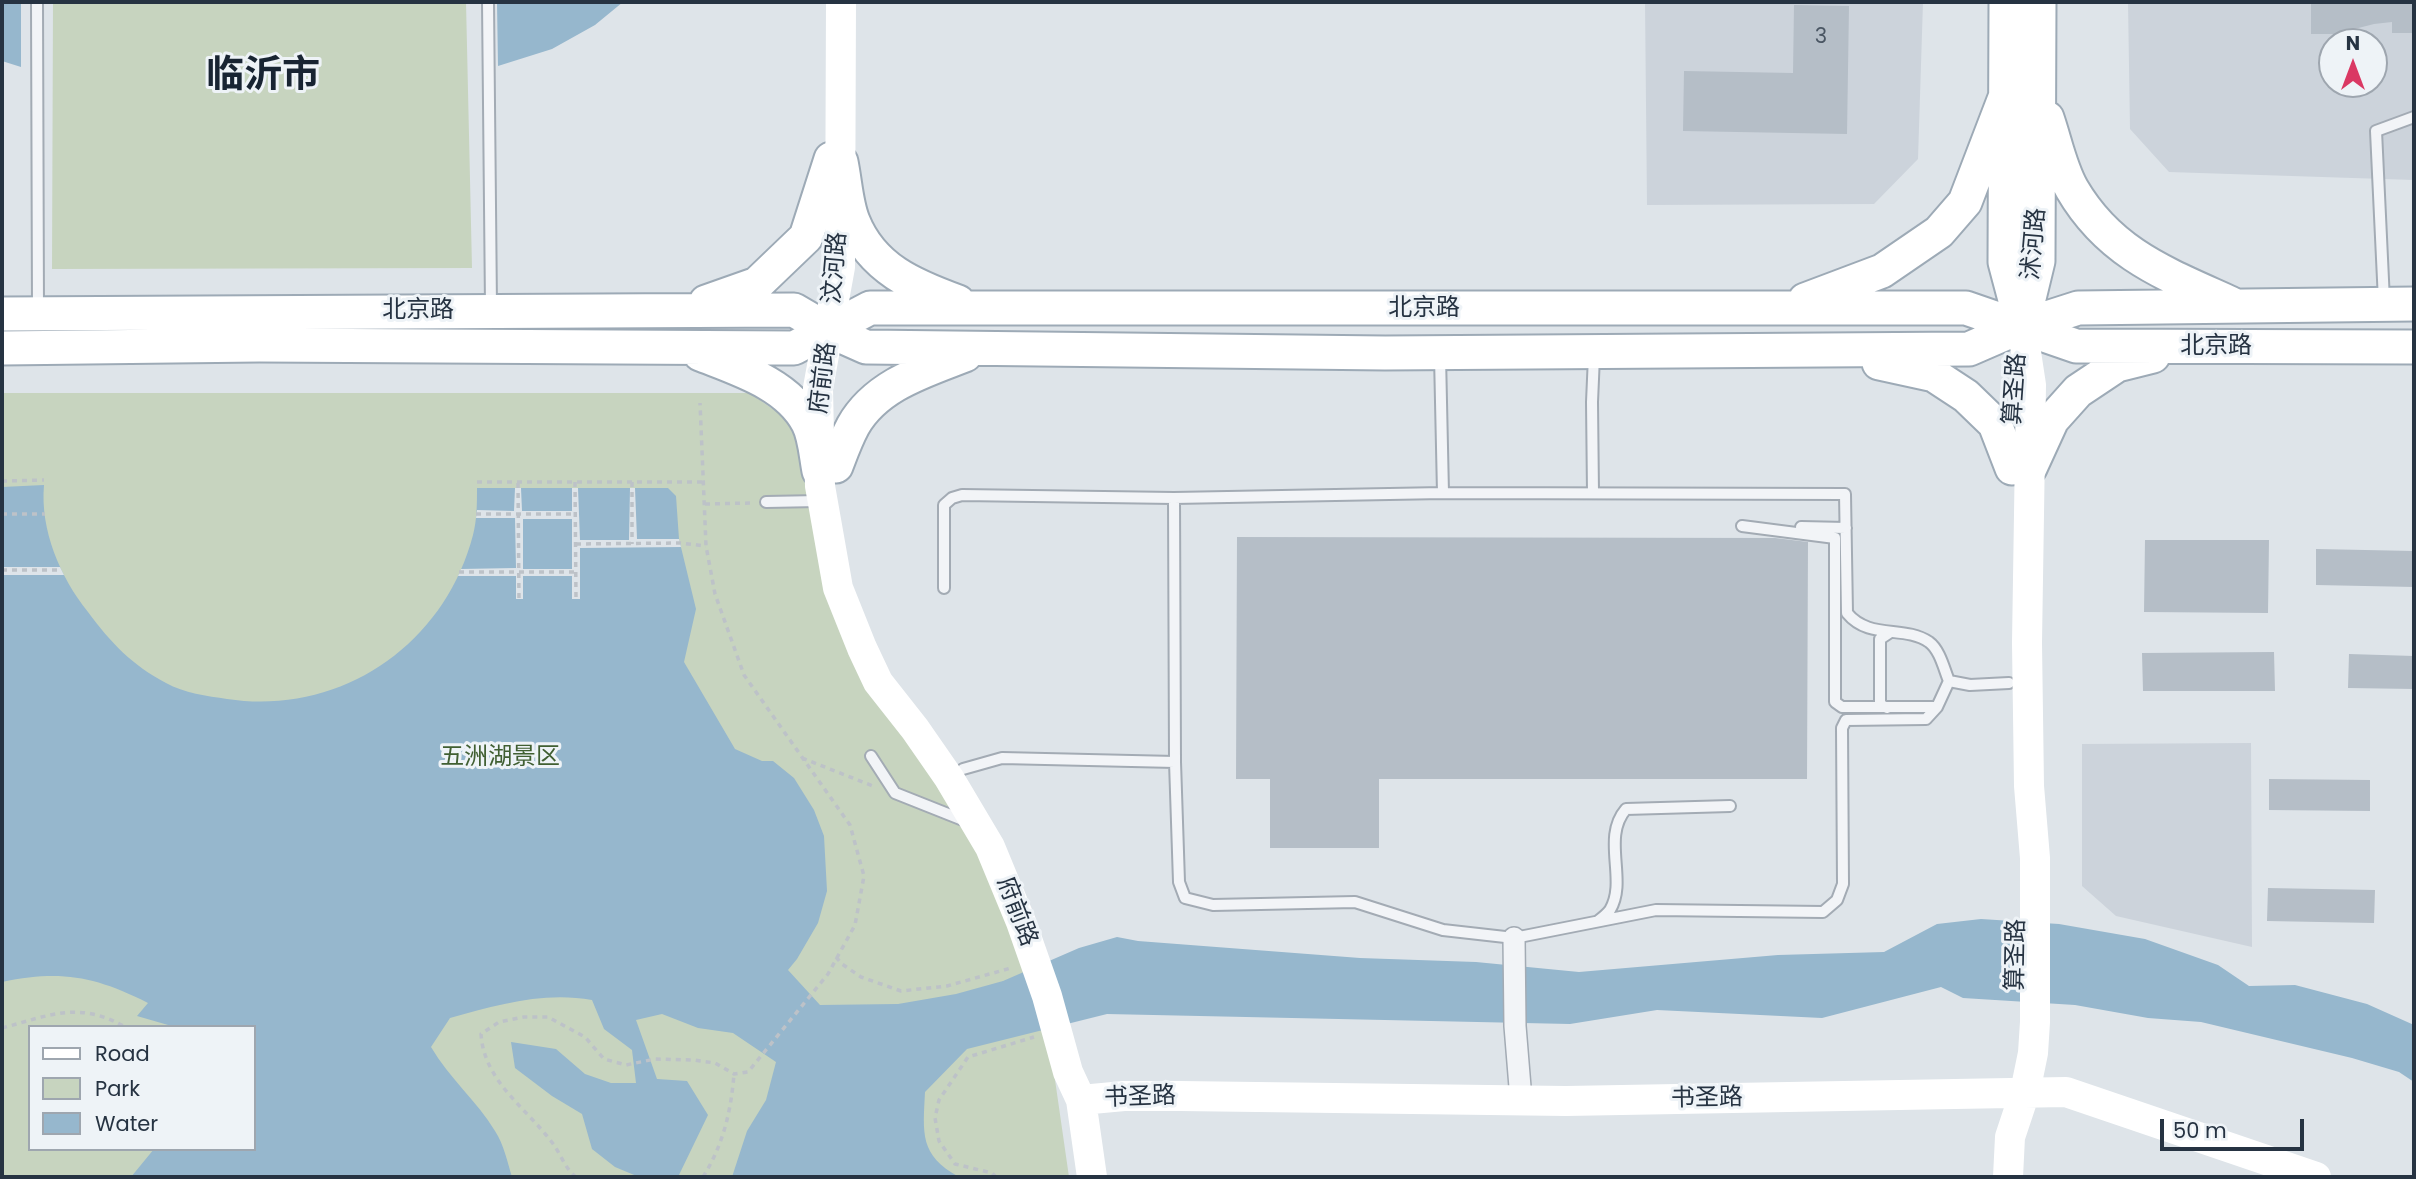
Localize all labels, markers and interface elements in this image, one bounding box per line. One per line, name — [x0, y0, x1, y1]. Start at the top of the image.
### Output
house number: 3 — [1815, 25, 1827, 51]
north arrow — [2318, 28, 2388, 98]
text: N — [2346, 30, 2360, 57]
district label: 临沂市 — [206, 54, 320, 100]
street label: 沭河路 — [2018, 207, 2052, 281]
street label: 汶河路 — [819, 231, 853, 305]
street label: 北京路 — [1388, 295, 1460, 323]
street label: 北京路 — [382, 297, 454, 325]
street label: 北京路 — [2180, 333, 2252, 361]
street label: 府前路 — [805, 341, 843, 415]
street label: 算圣路 — [1999, 352, 2033, 426]
park label: 五洲湖景区 — [440, 744, 560, 772]
street label: 府前路 — [990, 873, 1042, 951]
street label: 算圣路 — [2002, 919, 2032, 991]
legend — [28, 1025, 256, 1151]
text: Road — [95, 1039, 150, 1068]
text: Park — [95, 1074, 140, 1103]
street label: 书圣路 — [1104, 1082, 1176, 1114]
street label: 书圣路 — [1671, 1084, 1743, 1114]
scale bar — [2164, 1106, 2308, 1150]
text: Water — [95, 1109, 158, 1138]
text: 50 m — [2173, 1116, 2227, 1145]

